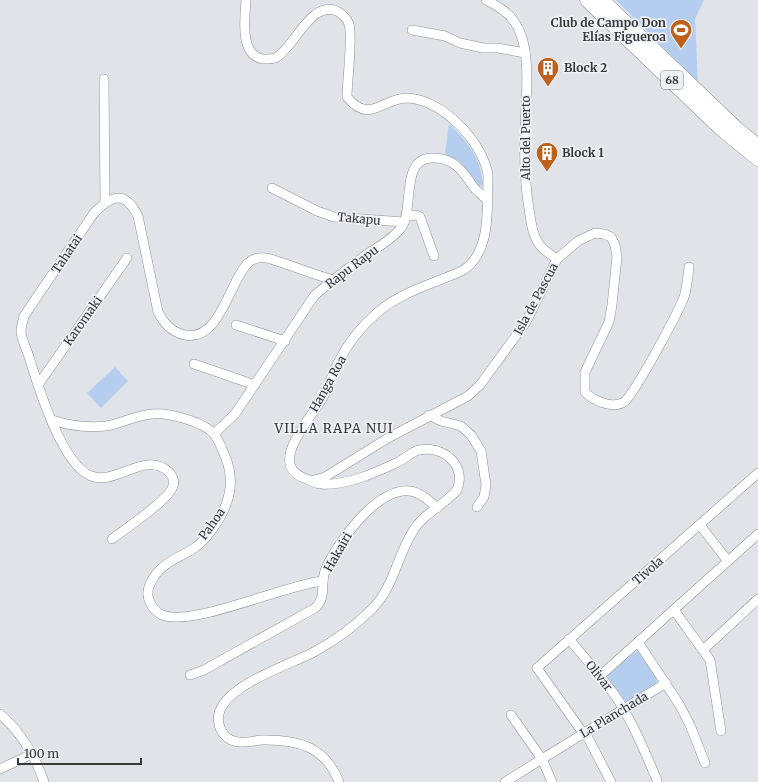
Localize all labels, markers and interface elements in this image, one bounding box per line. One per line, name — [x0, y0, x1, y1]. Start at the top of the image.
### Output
place label: Club de Campo Don Elías Figueroa — [551, 15, 666, 44]
sports icon: Club de Campo Don Elías Figueroa — [668, 17, 694, 50]
building icon: Block 2 — [535, 55, 561, 88]
place label: Block 2 — [564, 60, 607, 75]
road number: 68 — [661, 71, 683, 89]
street label: Alto del Puerto — [518, 96, 533, 181]
building icon: Block 1 — [534, 140, 560, 173]
place label: Block 1 — [562, 145, 604, 160]
street label: Takapu — [337, 209, 382, 228]
street label: Tahatai — [48, 231, 85, 276]
street label: Rapu Rapu — [322, 242, 381, 291]
street label: Isla de Pascua — [510, 260, 561, 337]
street label: Karomaki — [60, 293, 105, 348]
street label: Hanga Roa — [306, 352, 349, 415]
district label: VILLA RAPA NUI — [273, 420, 394, 437]
street label: Pahoa — [195, 504, 228, 543]
street label: Hakairi — [320, 529, 355, 574]
street label: Tivola — [629, 553, 667, 588]
street label: Olivar — [583, 658, 616, 694]
street label: La Planchada — [577, 688, 651, 741]
scale bar — [18, 740, 141, 766]
text: 100 m — [24, 746, 59, 761]

